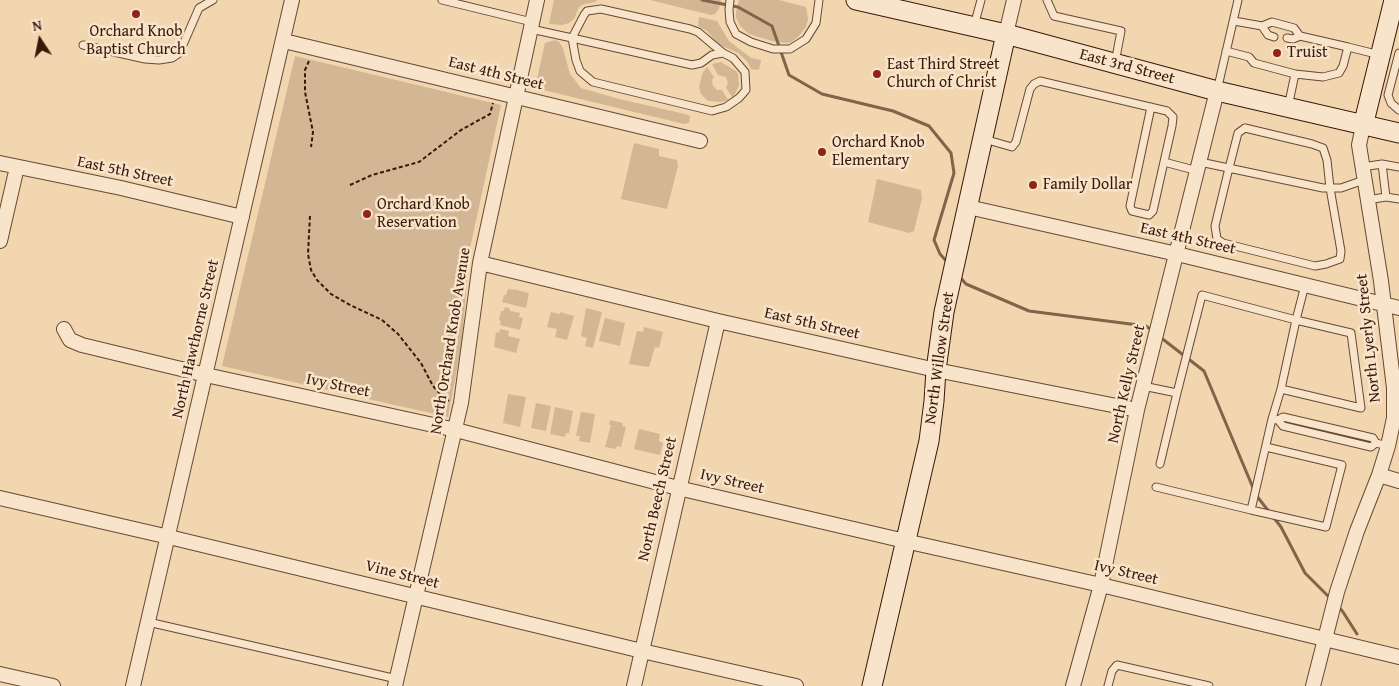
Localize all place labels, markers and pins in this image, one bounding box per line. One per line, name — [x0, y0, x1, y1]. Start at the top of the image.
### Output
marker: Orchard Knob Baptist Church — [130, 8, 142, 20]
place label: Orchard Knob Baptist Church — [86, 22, 186, 60]
place label: Truist — [1287, 43, 1328, 63]
marker: Truist — [1271, 47, 1283, 59]
place label: East Third Street Church of Christ — [887, 55, 1000, 93]
marker: East Third Street Church of Christ — [871, 68, 883, 80]
place label: Orchard Knob Elementary — [832, 133, 925, 171]
marker: Orchard Knob Elementary — [816, 146, 828, 158]
place label: Family Dollar — [1043, 175, 1132, 195]
marker: Family Dollar — [1027, 179, 1039, 191]
place label: Orchard Knob Reservation — [377, 195, 470, 233]
marker: Orchard Knob Reservation — [361, 208, 373, 220]

